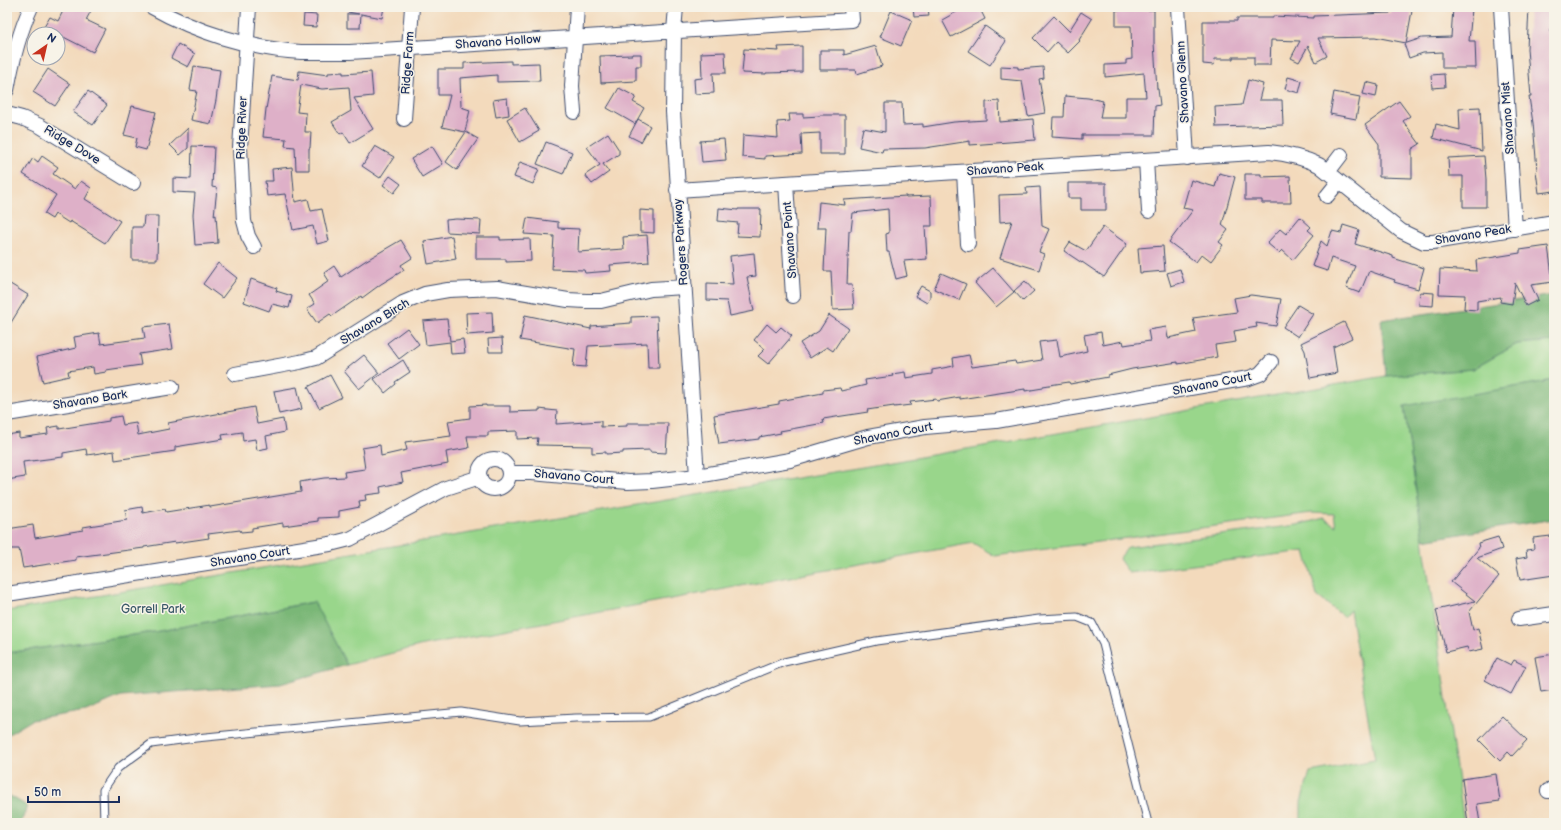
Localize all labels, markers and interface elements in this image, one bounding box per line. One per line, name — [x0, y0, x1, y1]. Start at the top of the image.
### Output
north arrow — [26, 26, 66, 66]
text: N — [44, 30, 58, 46]
street label: Ridge Farm — [398, 31, 418, 95]
street label: Shavano Hollow — [455, 32, 541, 52]
street label: Shavano Glenn — [1173, 40, 1193, 123]
street label: Shavano Mist — [1498, 81, 1518, 155]
street label: Ridge River — [233, 95, 251, 160]
street label: Ridge Dove — [41, 122, 103, 168]
street label: Shavano Peak — [966, 159, 1044, 179]
street label: Rogers Parkway — [670, 197, 692, 286]
street label: Shavano Point — [780, 201, 800, 279]
street label: Shavano Peak — [1434, 222, 1512, 248]
street label: Shavano Birch — [338, 295, 413, 349]
street label: Shavano Court — [1171, 369, 1253, 399]
street label: Shavano Bark — [52, 387, 128, 413]
street label: Shavano Court — [852, 419, 934, 449]
street label: Shavano Court — [533, 466, 615, 488]
street label: Shavano Court — [209, 543, 291, 571]
park label: Gorrell Park — [121, 602, 185, 617]
scale bar — [28, 778, 119, 804]
text: 50 m — [34, 785, 61, 800]

